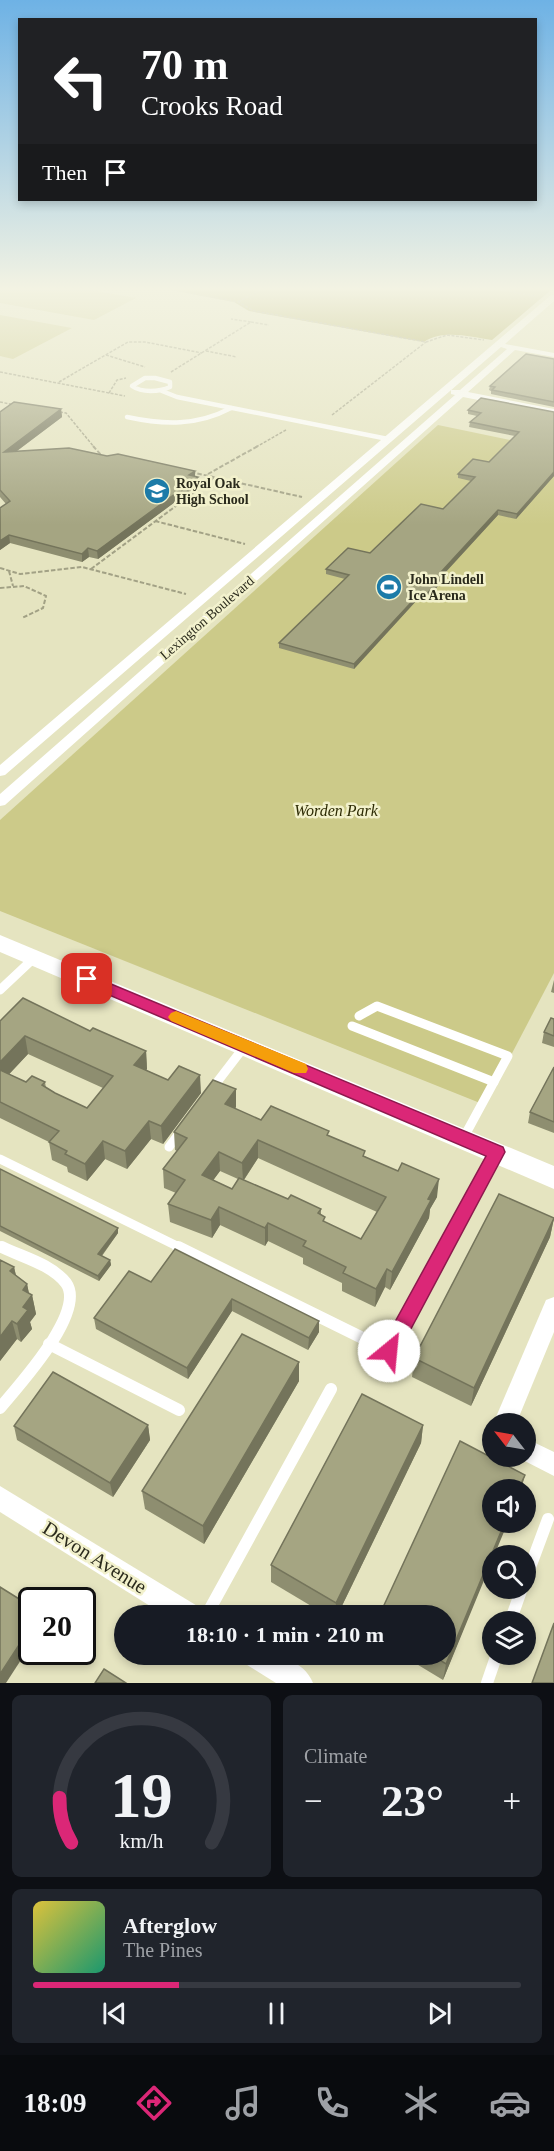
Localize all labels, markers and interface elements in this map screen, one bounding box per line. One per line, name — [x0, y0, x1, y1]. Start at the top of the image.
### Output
icon: left — [42, 42, 120, 120]
text: 70 m — [141, 42, 229, 88]
text: Crooks Road — [141, 91, 283, 121]
icon: arrive — [99, 156, 132, 189]
text: Then — [42, 160, 87, 185]
school or university icon: Royal Oak High School — [142, 476, 172, 506]
place label: Royal Oak High School — [176, 476, 249, 507]
sports icon: John Lindell Ice Arena — [374, 572, 404, 602]
place label: John Lindell Ice Arena — [408, 572, 484, 603]
street label: Lexington Boulevard — [157, 573, 257, 663]
park label: Worden Park — [294, 802, 379, 819]
pin — [61, 953, 112, 1004]
icon: arrive — [70, 962, 103, 995]
position arrow — [357, 1319, 421, 1383]
north arrow — [482, 1413, 536, 1467]
map controls — [482, 1413, 536, 1665]
button: sound — [482, 1479, 536, 1533]
street label: Devon Avenue — [39, 1516, 151, 1598]
button: search — [482, 1545, 536, 1599]
speed limit sign: 20 — [18, 1587, 96, 1665]
button: layers — [482, 1611, 536, 1665]
text: 18:10 · 1 min · 210 m — [186, 1622, 384, 1647]
text: Climate — [304, 1745, 367, 1767]
text: 19 — [110, 1761, 173, 1830]
text: 23° — [381, 1776, 444, 1826]
text: − — [304, 1783, 323, 1819]
text: + — [502, 1783, 521, 1819]
text: km/h — [119, 1829, 164, 1853]
text: Afterglow — [123, 1913, 217, 1938]
text: The Pines — [123, 1939, 202, 1961]
icon: previous — [98, 1997, 131, 2030]
icon: pause — [260, 1997, 293, 2030]
icon: next — [423, 1997, 456, 2030]
icon: directions — [133, 2082, 175, 2124]
icon: music — [222, 2082, 264, 2124]
icon: phone — [311, 2082, 353, 2124]
icon: climate — [400, 2082, 442, 2124]
icon: car — [489, 2082, 531, 2124]
text: 18:09 — [23, 2088, 86, 2118]

